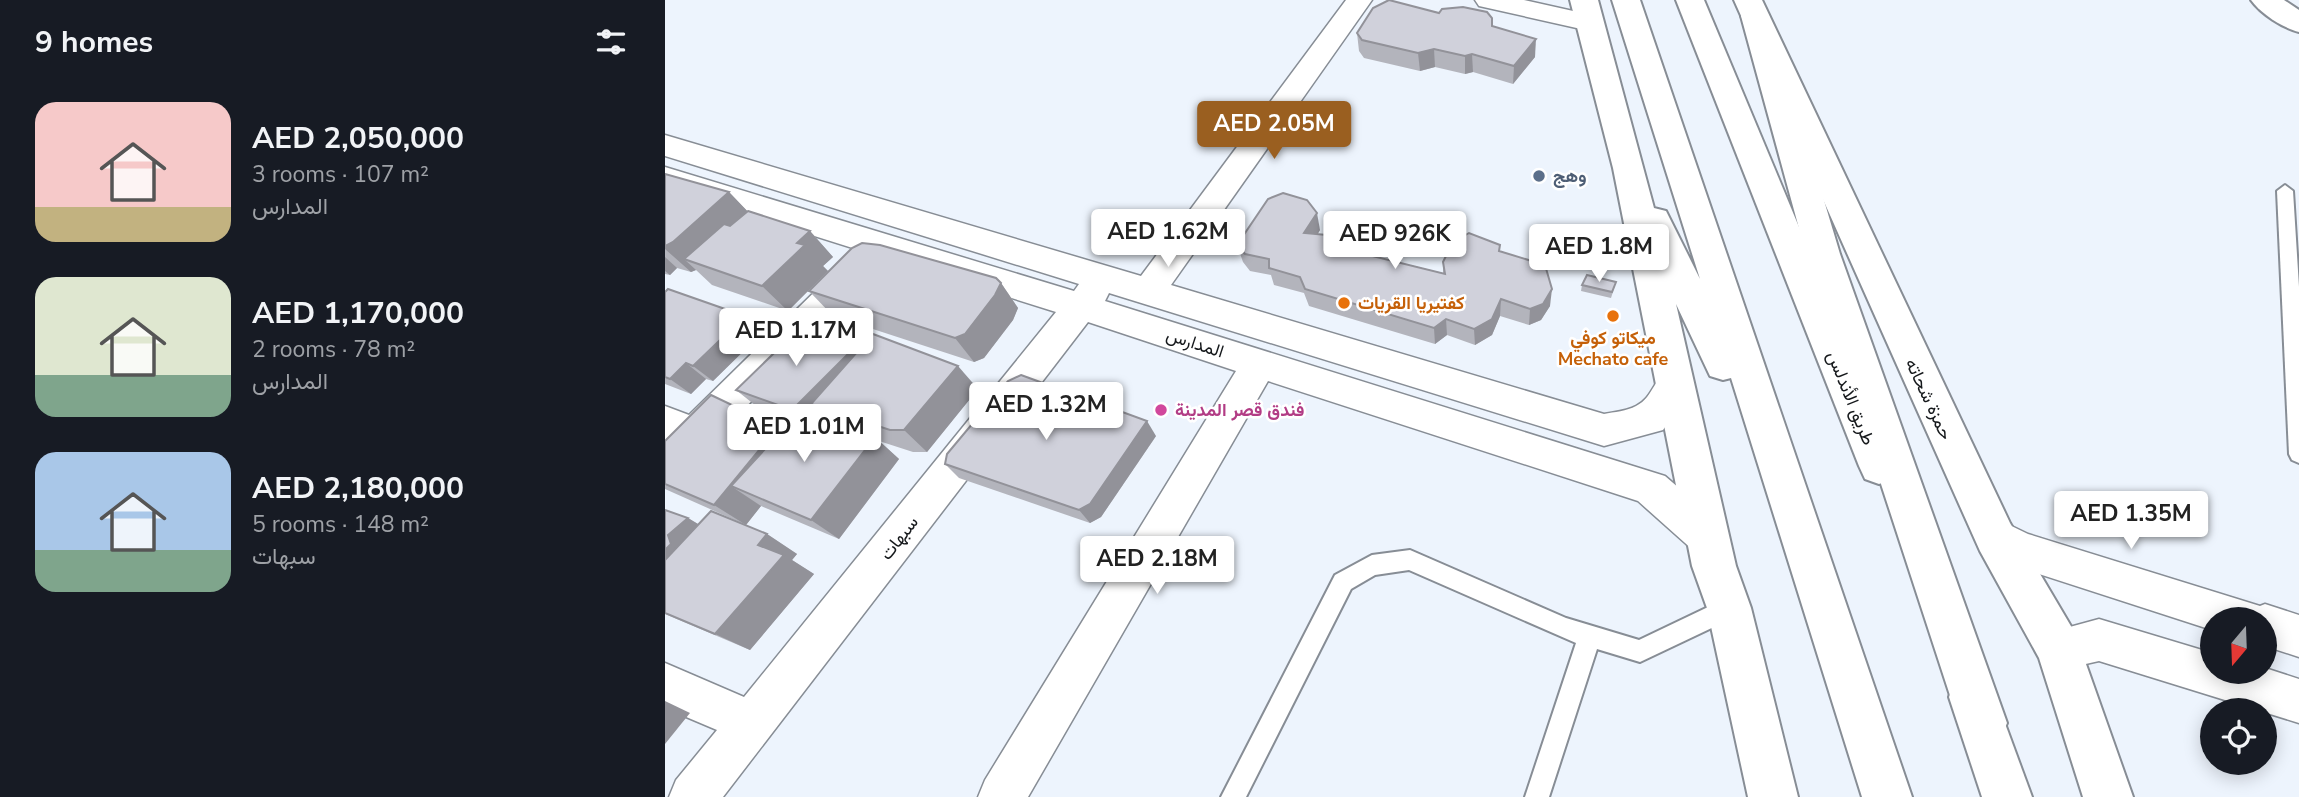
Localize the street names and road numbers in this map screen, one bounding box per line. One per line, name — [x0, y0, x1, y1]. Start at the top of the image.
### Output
street label: المدارس — [1163, 322, 1227, 364]
street label: طريق الأندلس — [1821, 347, 1881, 449]
street label: حمزة شحاته — [1900, 354, 1958, 444]
street label: سبهات — [874, 511, 924, 565]

